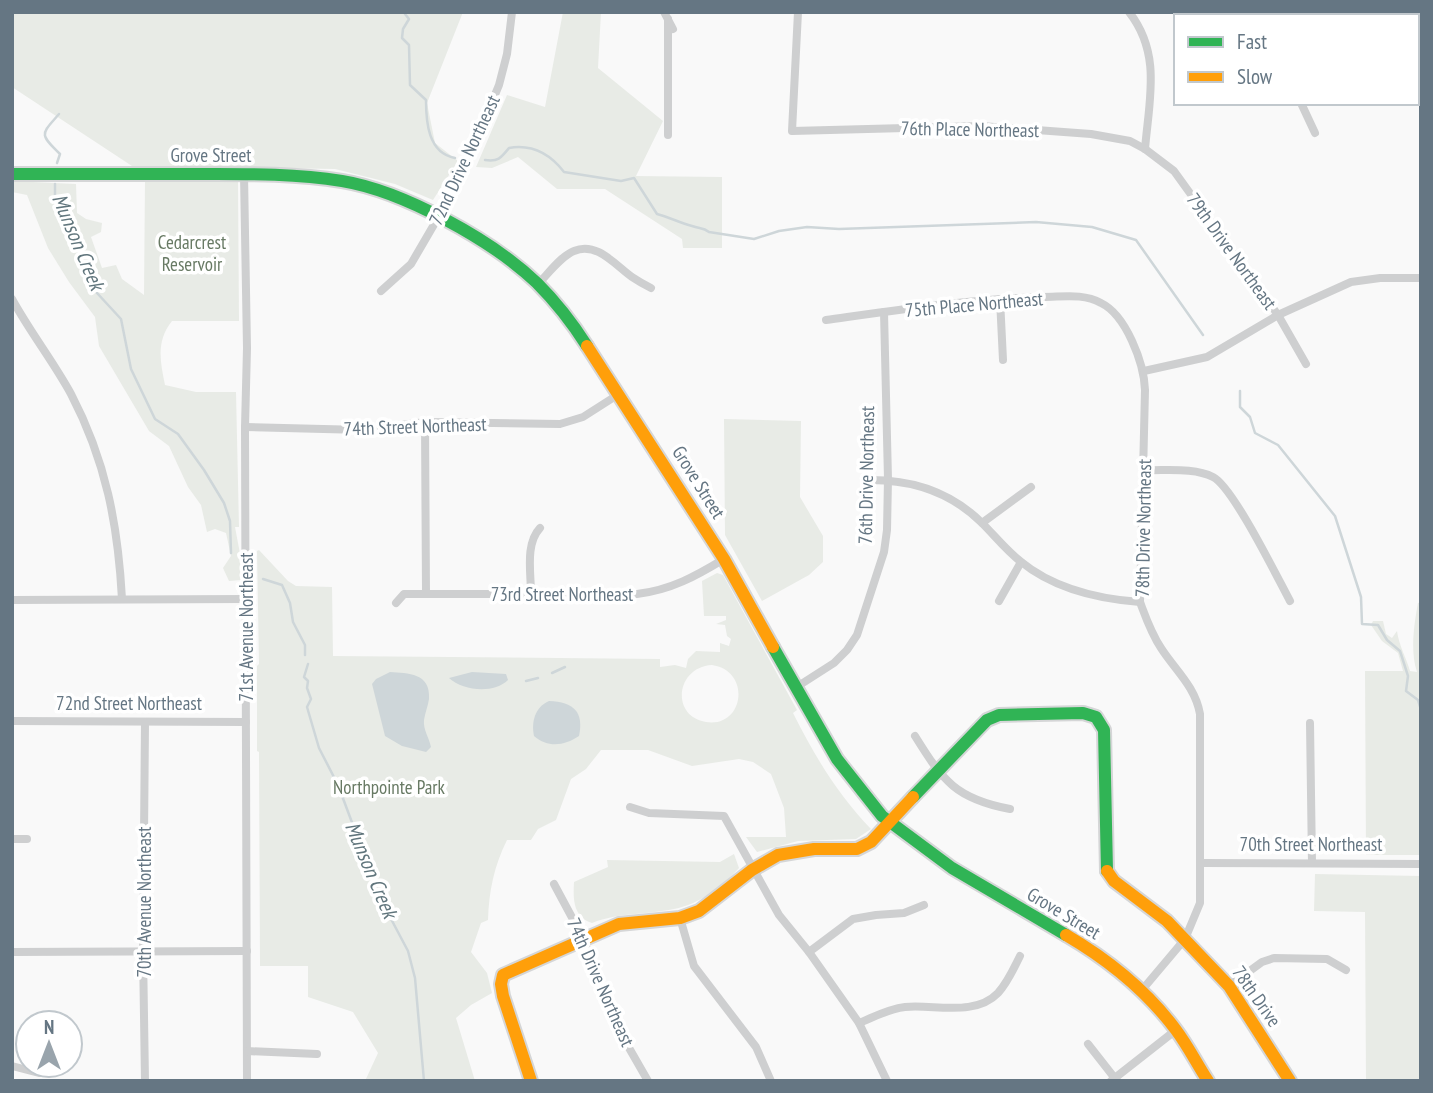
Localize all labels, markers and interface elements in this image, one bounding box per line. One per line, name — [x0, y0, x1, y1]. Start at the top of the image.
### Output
legend — [1174, 14, 1419, 105]
text: Fast — [1237, 28, 1267, 55]
text: Slow — [1237, 63, 1273, 90]
street label: 72nd Drive Northeast — [423, 90, 505, 229]
street label: 76th Place Northeast — [901, 116, 1040, 142]
street label: Grove Street — [170, 143, 252, 167]
street label: 79th Drive Northeast — [1182, 188, 1283, 315]
water label: Munson Creek — [46, 190, 112, 297]
park label: Cedarcrest Reservoir — [158, 230, 227, 276]
street label: 75th Place Northeast — [904, 286, 1045, 322]
street label: 76th Drive Northeast — [853, 405, 879, 544]
street label: 74th Street Northeast — [343, 411, 488, 440]
street label: Grove Street — [667, 441, 731, 523]
street label: 78th Drive Northeast — [1130, 458, 1156, 597]
street label: 71st Avenue Northeast — [234, 552, 258, 702]
street label: 73rd Street Northeast — [491, 582, 634, 606]
street label: 72nd Street Northeast — [56, 691, 203, 715]
park label: Northpointe Park — [333, 775, 446, 799]
water label: Munson Creek — [339, 818, 405, 925]
street label: 70th Avenue Northeast — [132, 826, 156, 978]
street label: 70th Street Northeast — [1240, 832, 1383, 856]
street label: Grove Street — [1023, 882, 1106, 945]
street label: 74th Drive Northeast — [562, 914, 640, 1051]
street label: 78th Drive — [1227, 961, 1287, 1031]
north arrow — [14, 1009, 84, 1079]
text: N — [44, 1015, 54, 1039]

